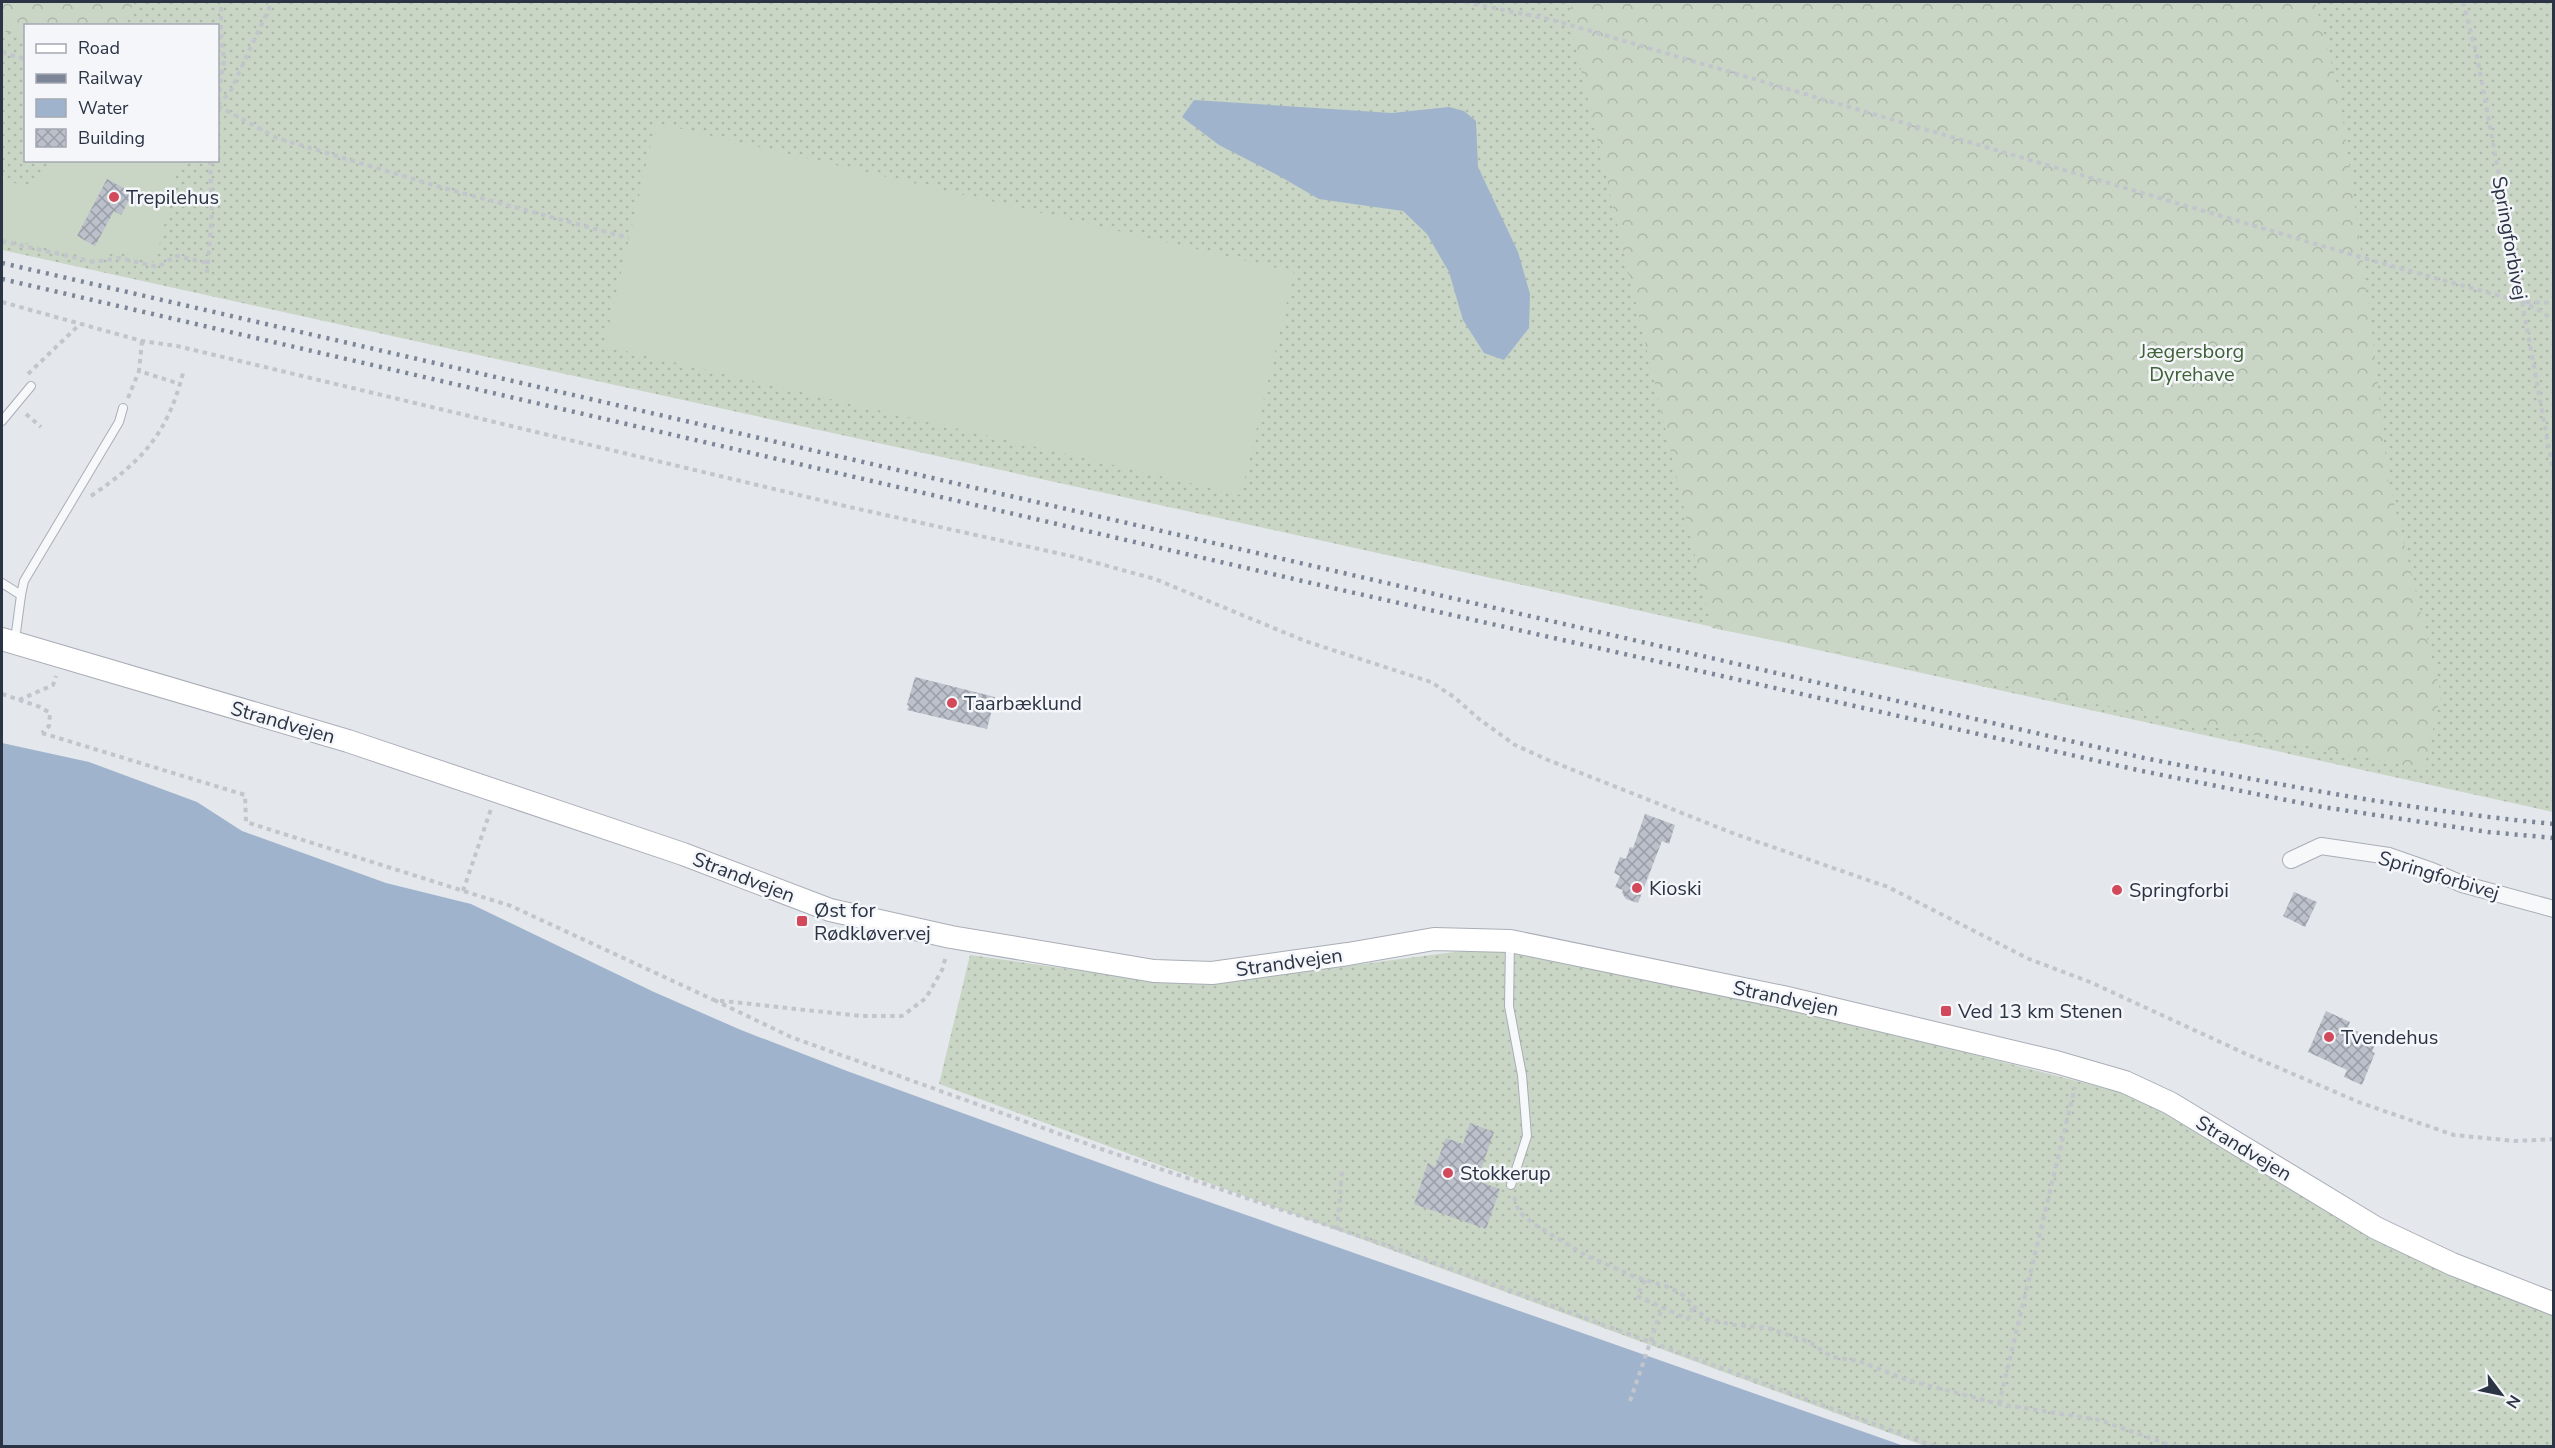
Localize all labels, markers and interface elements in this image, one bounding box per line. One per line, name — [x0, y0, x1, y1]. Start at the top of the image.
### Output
legend — [24, 24, 219, 162]
text: Road — [78, 36, 120, 60]
text: Railway — [78, 66, 143, 90]
text: Water — [78, 96, 129, 120]
text: Building — [78, 126, 145, 150]
street label: Springforbivej — [2485, 174, 2534, 302]
place label: Trepilehus — [126, 184, 219, 211]
marker: Trepilehus — [107, 190, 121, 204]
park label: Jægersborg Dyrehave — [2139, 338, 2244, 388]
place label: Taarbæklund — [964, 690, 1082, 717]
street label: Strandvejen — [227, 695, 338, 750]
marker: Taarbæklund — [945, 696, 959, 710]
street label: Springforbivej — [2375, 844, 2503, 907]
street label: Strandvejen — [689, 846, 799, 909]
place label: Kioski — [1649, 875, 1702, 902]
place label: Springforbi — [2129, 877, 2229, 904]
marker: Kioski — [1630, 881, 1644, 895]
marker: Springforbi — [2110, 883, 2124, 897]
place label: Øst for Rødkløvervej — [814, 897, 931, 947]
marker: Øst for Rødkløvervej — [795, 914, 809, 928]
street label: Strandvejen — [1234, 942, 1344, 983]
street label: Strandvejen — [1731, 974, 1841, 1023]
place label: Ved 13 km Stenen — [1957, 998, 2123, 1025]
marker: Ved 13 km Stenen — [1939, 1004, 1953, 1018]
place label: Tvendehus — [2341, 1024, 2438, 1051]
marker: Tvendehus — [2322, 1030, 2336, 1044]
street label: Strandvejen — [2191, 1109, 2297, 1188]
place label: Stokkerup — [1460, 1160, 1551, 1187]
marker: Stokkerup — [1441, 1166, 1455, 1180]
north arrow — [2471, 1364, 2531, 1424]
text: N — [2500, 1391, 2525, 1412]

